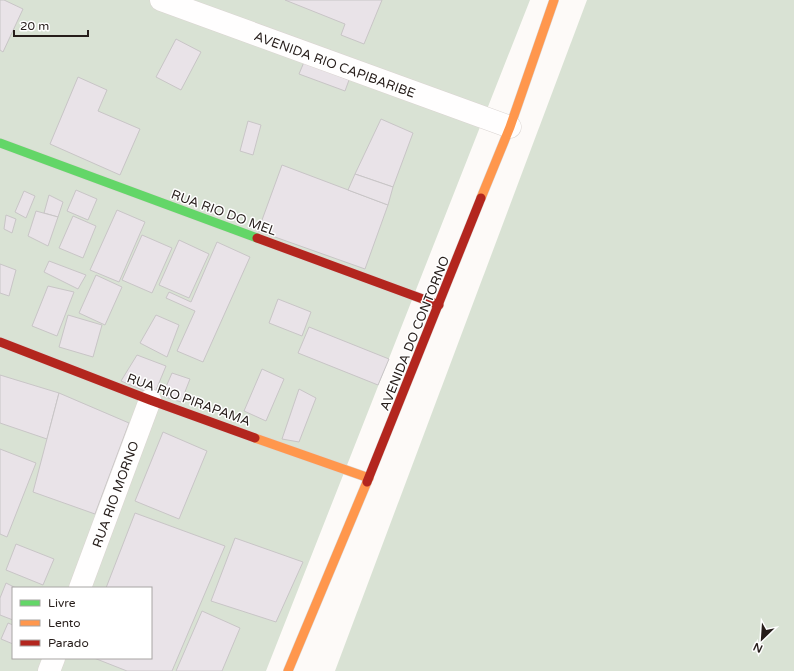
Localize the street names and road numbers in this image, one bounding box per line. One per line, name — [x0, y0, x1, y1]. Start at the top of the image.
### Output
street label: AVENIDA RIO CAPIBARIBE — [252, 28, 417, 102]
street label: RUA RIO DO MEL — [169, 186, 279, 240]
street label: AVENIDA DO CONTORNO — [377, 254, 453, 413]
street label: RUA RIO PIRAPAMA — [125, 370, 253, 430]
street label: RUA RIO MORNO — [89, 439, 143, 550]

